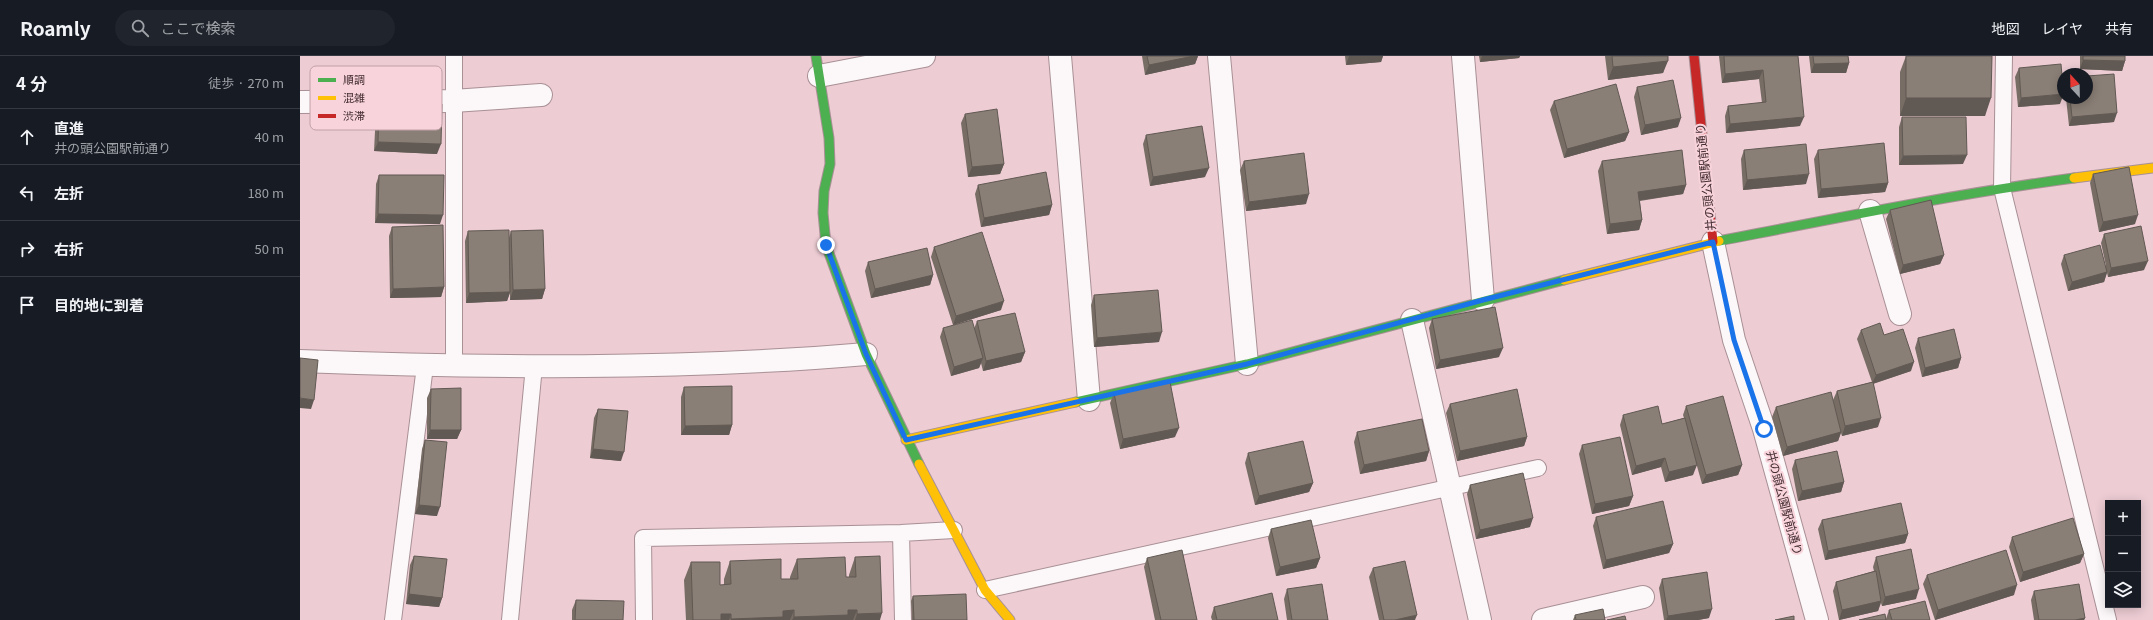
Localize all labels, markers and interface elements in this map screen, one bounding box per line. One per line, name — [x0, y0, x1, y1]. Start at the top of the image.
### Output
search box — [115, 10, 395, 46]
text: Roamly — [20, 14, 91, 41]
icon: search — [129, 17, 151, 39]
text: ここで検索 — [161, 17, 236, 38]
text: 地図 — [1991, 18, 2019, 38]
text: レイヤ — [2041, 18, 2083, 38]
text: 共有 — [2105, 18, 2133, 38]
legend — [310, 66, 442, 130]
north arrow — [2057, 68, 2093, 104]
text: 4 分 — [16, 70, 47, 95]
text: 順調 — [343, 71, 365, 87]
text: 徒歩 · 270 m — [208, 73, 284, 92]
text: 混雑 — [343, 89, 365, 105]
text: 渋滞 — [343, 107, 365, 123]
text: 直進 — [54, 117, 84, 138]
street label: 井の頭公園駅前通り — [1690, 123, 1719, 232]
icon: ahead — [16, 126, 38, 148]
text: 40 m — [255, 127, 284, 146]
text: 井の頭公園駅前通り — [54, 138, 171, 157]
icon: left — [16, 182, 38, 204]
text: 左折 — [54, 182, 84, 203]
text: 180 m — [247, 183, 284, 202]
route end — [817, 236, 835, 254]
icon: right — [16, 238, 38, 260]
text: 右折 — [54, 238, 84, 259]
text: 50 m — [255, 239, 284, 258]
icon: arrive — [16, 294, 38, 316]
text: 目的地に到着 — [54, 294, 144, 315]
route start — [1755, 420, 1773, 438]
street label: 井の頭公園駅前通り — [1763, 448, 1808, 557]
map controls — [2105, 500, 2141, 608]
button: + — [2105, 500, 2141, 536]
button: − — [2105, 536, 2141, 572]
button: layers — [2105, 572, 2141, 608]

